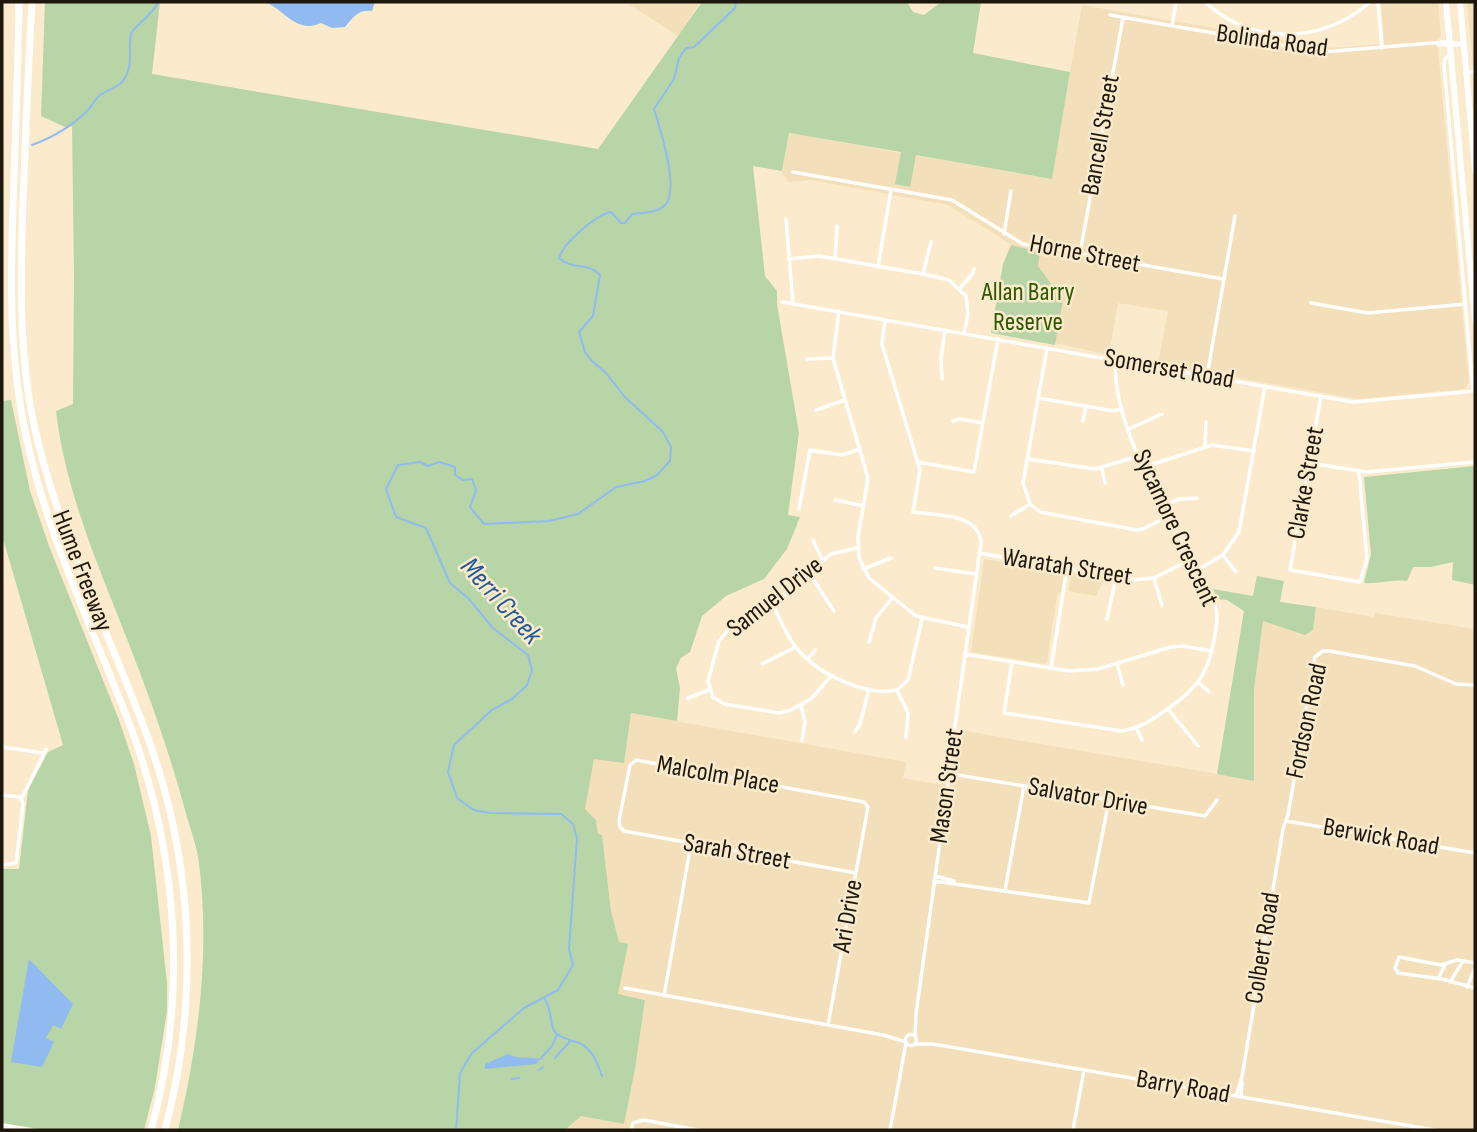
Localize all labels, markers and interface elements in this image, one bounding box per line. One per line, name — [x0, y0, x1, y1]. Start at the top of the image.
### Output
street label: Bolinda Road — [1214, 18, 1330, 64]
street label: Bancell Street — [1075, 72, 1127, 198]
street label: Horne Street — [1027, 228, 1143, 280]
park label: Allan Barry Reserve — [980, 277, 1075, 338]
street label: Somerset Road — [1102, 342, 1236, 396]
street label: Clarke Street — [1281, 424, 1331, 542]
street label: Sycamore Crescent — [1125, 445, 1225, 611]
street label: Hume Freeway — [45, 506, 119, 636]
street label: Waratah Street — [1000, 541, 1134, 593]
street label: Samuel Drive — [721, 550, 829, 644]
water label: Merri Creek — [453, 551, 550, 652]
street label: Fordson Road — [1280, 661, 1334, 781]
street label: Mason Street — [924, 726, 970, 845]
street label: Malcolm Place — [654, 749, 782, 801]
street label: Salvator Drive — [1026, 771, 1150, 823]
street label: Berwick Road — [1321, 812, 1441, 862]
street label: Sarah Street — [681, 827, 793, 877]
street label: Ari Drive — [826, 877, 870, 956]
street label: Colbert Road — [1239, 890, 1287, 1006]
street label: Barry Road — [1134, 1064, 1232, 1110]

